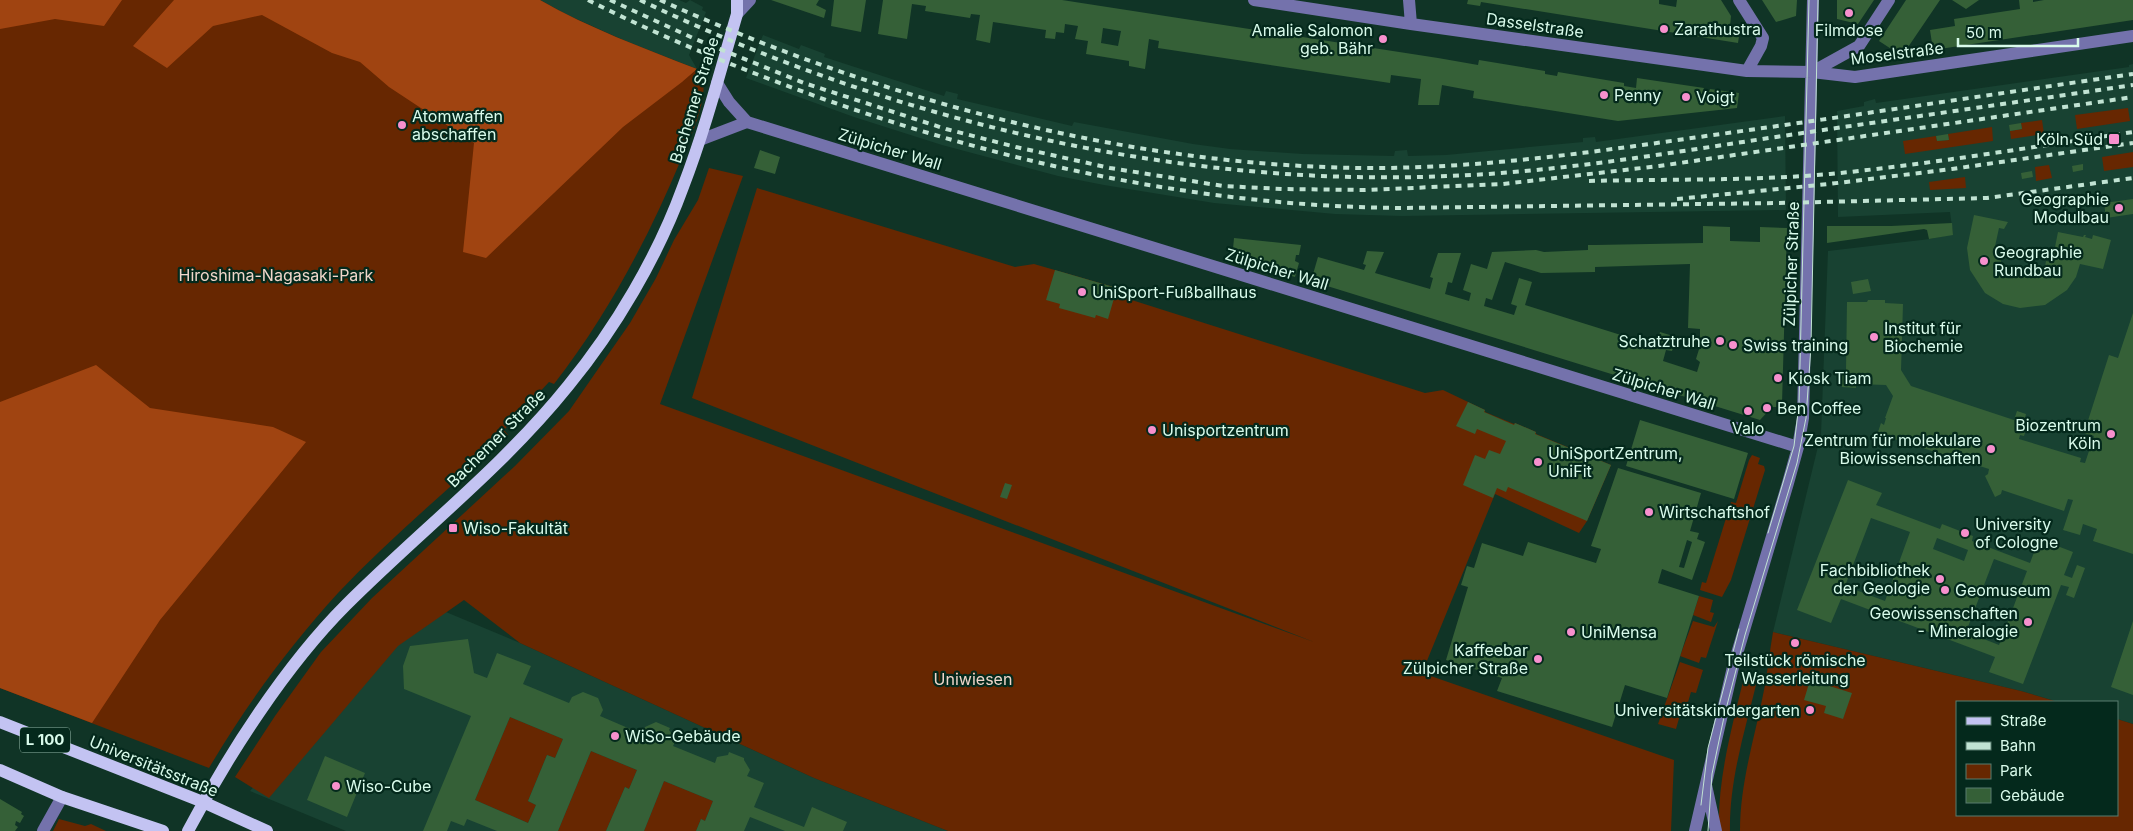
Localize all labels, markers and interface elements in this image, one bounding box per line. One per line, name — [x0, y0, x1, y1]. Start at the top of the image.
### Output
marker: Filmdose — [1843, 7, 1855, 19]
street label: Dasselstraße — [1485, 8, 1585, 42]
scale bar — [1958, 15, 2078, 47]
place label: Zarathustra — [1674, 19, 1761, 39]
place label: Amalie Salomon geb. Bähr — [1252, 20, 1373, 58]
place label: Filmdose — [1815, 20, 1883, 40]
marker: Zarathustra — [1658, 23, 1670, 35]
text: 50 m — [1966, 23, 2002, 42]
marker: Amalie Salomon geb. Bähr — [1377, 33, 1389, 45]
street label: Bachemer Straße — [665, 34, 723, 166]
street label: Moselstraße — [1849, 37, 1945, 69]
place label: Penny — [1614, 85, 1661, 105]
place label: Voigt — [1696, 87, 1735, 107]
marker: Penny — [1598, 89, 1610, 101]
marker: Voigt — [1680, 91, 1692, 103]
place label: Atomwaffen abschaffen — [412, 106, 503, 144]
marker: Atomwaffen abschaffen — [396, 119, 408, 131]
street label: Zülpicher Wall — [836, 124, 944, 174]
place label: Köln Süd — [2036, 129, 2103, 149]
marker: Köln Süd — [2107, 132, 2121, 146]
place label: Geographie Modulbau — [2021, 189, 2109, 227]
street label: Zülpicher Straße — [1779, 201, 1803, 327]
marker: Geographie Modulbau — [2113, 202, 2125, 214]
place label: Geographie Rundbau — [1994, 242, 2082, 280]
street label: Zülpicher Wall — [1223, 244, 1331, 294]
marker: Geographie Rundbau — [1978, 255, 1990, 267]
park label: Hiroshima-Nagasaki-Park — [179, 265, 374, 285]
place label: UniSport-Fußballhaus — [1092, 282, 1257, 302]
marker: UniSport-Fußballhaus — [1076, 286, 1088, 298]
place label: Institut für Biochemie — [1884, 318, 1963, 356]
place label: Schatztruhe — [1619, 331, 1710, 351]
marker: Institut für Biochemie — [1868, 331, 1880, 343]
marker: Schatztruhe — [1714, 335, 1726, 347]
place label: Swiss training — [1743, 335, 1848, 355]
marker: Swiss training — [1727, 339, 1739, 351]
street label: Zülpicher Wall — [1610, 364, 1718, 414]
place label: Kiosk Tiam — [1788, 368, 1871, 388]
marker: Kiosk Tiam — [1772, 372, 1784, 384]
street label: Bachemer Straße — [443, 385, 549, 491]
place label: Ben Coffee — [1777, 398, 1861, 418]
marker: Ben Coffee — [1761, 402, 1773, 414]
marker: Valo — [1742, 405, 1754, 417]
place label: Biozentrum Köln — [2015, 415, 2101, 453]
place label: Valo — [1732, 418, 1764, 438]
place label: Unisportzentrum — [1162, 420, 1289, 440]
marker: Unisportzentrum — [1146, 424, 1158, 436]
marker: Biozentrum Köln — [2105, 428, 2117, 440]
place label: Zentrum für molekulare Biowissenschaften — [1804, 430, 1981, 468]
place label: UniSportZentrum, UniFit — [1548, 443, 1683, 481]
marker: Zentrum für molekulare Biowissenschaften — [1985, 443, 1997, 455]
marker: UniSportZentrum, UniFit — [1532, 456, 1544, 468]
place label: Wirtschaftshof — [1659, 502, 1770, 522]
marker: Wirtschaftshof — [1643, 506, 1655, 518]
place label: University of Cologne — [1975, 514, 2058, 552]
place label: Wiso-Fakultät — [463, 518, 568, 538]
marker: Wiso-Fakultät — [447, 522, 459, 534]
marker: University of Cologne — [1959, 527, 1971, 539]
place label: Fachbibliothek der Geologie — [1820, 560, 1930, 598]
marker: Fachbibliothek der Geologie — [1934, 573, 1946, 585]
place label: Geomuseum — [1955, 580, 2051, 600]
marker: Geomuseum — [1939, 584, 1951, 596]
place label: Geowissenschaften - Mineralogie — [1870, 603, 2018, 641]
marker: Geowissenschaften - Mineralogie — [2022, 616, 2034, 628]
place label: UniMensa — [1581, 622, 1657, 642]
marker: UniMensa — [1565, 626, 1577, 638]
marker: Teilstück römische Wasserleitung — [1789, 637, 1801, 649]
place label: Kaffeebar Zülpicher Straße — [1403, 640, 1528, 678]
place label: Teilstück römische Wasserleitung — [1724, 650, 1866, 688]
marker: Kaffeebar Zülpicher Straße — [1532, 653, 1544, 665]
park label: Uniwiesen — [934, 669, 1012, 689]
place label: Universitätskindergarten — [1615, 700, 1800, 720]
legend — [1956, 701, 2118, 816]
marker: Universitätskindergarten — [1804, 704, 1816, 716]
text: Straße — [2000, 711, 2047, 730]
place label: WiSo-Gebäude — [625, 726, 741, 746]
road number: L 100 — [20, 728, 70, 752]
marker: WiSo-Gebäude — [609, 730, 621, 742]
street label: Universitätsstraße — [87, 731, 221, 801]
text: Bahn — [2000, 736, 2036, 755]
text: Park — [2000, 761, 2033, 780]
place label: Wiso-Cube — [346, 776, 431, 796]
marker: Wiso-Cube — [330, 780, 342, 792]
text: Gebäude — [2000, 786, 2065, 805]

